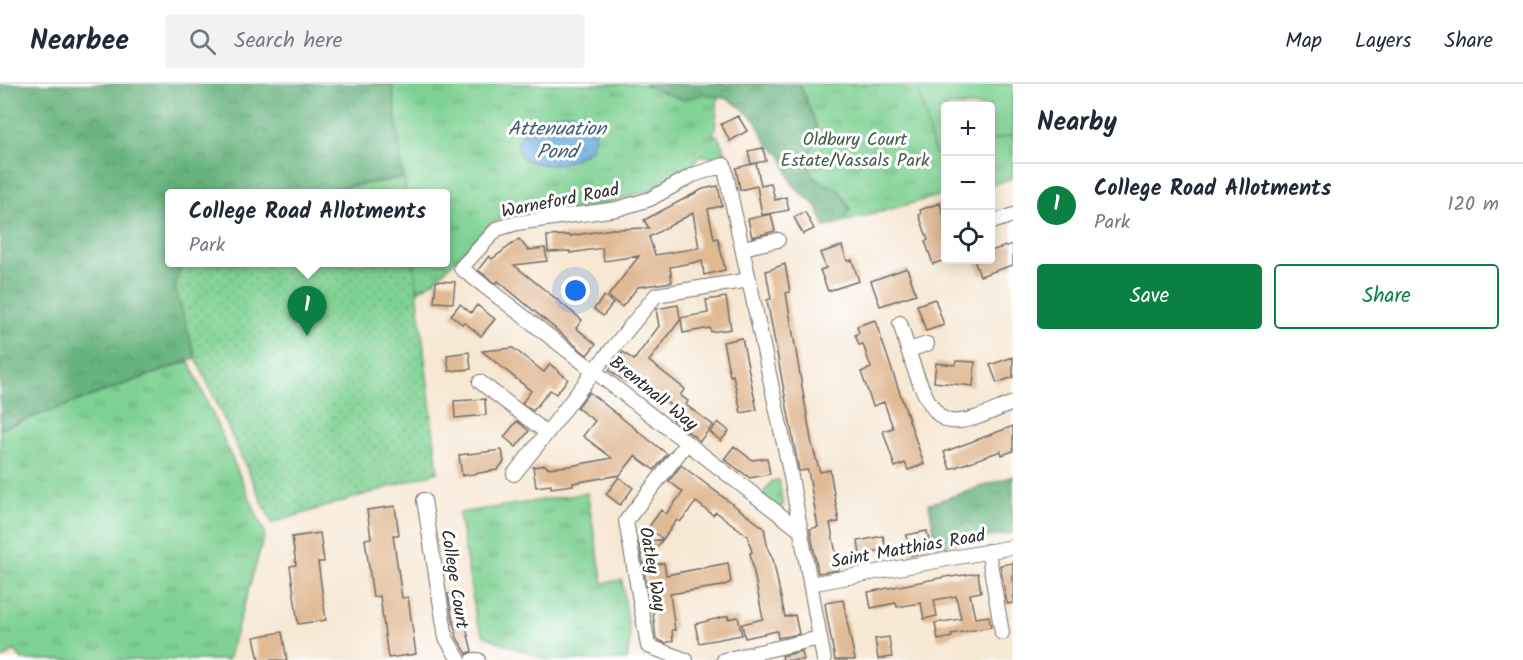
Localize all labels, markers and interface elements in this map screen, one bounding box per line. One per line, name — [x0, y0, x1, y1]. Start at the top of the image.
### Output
search box — [165, 14, 585, 68]
text: Nearbee — [30, 19, 129, 64]
text: Search here — [234, 24, 342, 59]
icon: search — [186, 25, 219, 58]
text: Map — [1285, 25, 1322, 58]
text: Layers — [1355, 25, 1411, 58]
text: Share — [1444, 25, 1493, 58]
map controls — [941, 102, 995, 264]
button: + — [941, 102, 995, 156]
text: Nearby — [1037, 102, 1117, 144]
water label: Attenuation Pond — [508, 114, 608, 169]
park label: Oldbury Court Estate/Vassals Park — [781, 126, 930, 176]
button: − — [941, 156, 995, 210]
text: College Road Allotments — [1094, 172, 1331, 207]
street label: Warneford Road — [499, 176, 623, 227]
popup — [165, 189, 450, 267]
text: 1 — [1053, 189, 1060, 221]
text: 120 m — [1447, 189, 1499, 221]
text: College Road Allotments — [189, 195, 426, 230]
text: Park — [1094, 207, 1130, 239]
button: locate — [941, 210, 995, 264]
text: Park — [189, 230, 225, 262]
button: Save — [1037, 264, 1262, 329]
button: Share — [1274, 264, 1499, 329]
your location — [561, 276, 590, 305]
pin: 1 — [288, 286, 326, 336]
street label: Brentnall Way — [602, 349, 704, 439]
street label: Saint Matthias Road — [829, 521, 989, 577]
street label: Oatley Way — [630, 525, 673, 614]
street label: College Court — [431, 527, 476, 632]

